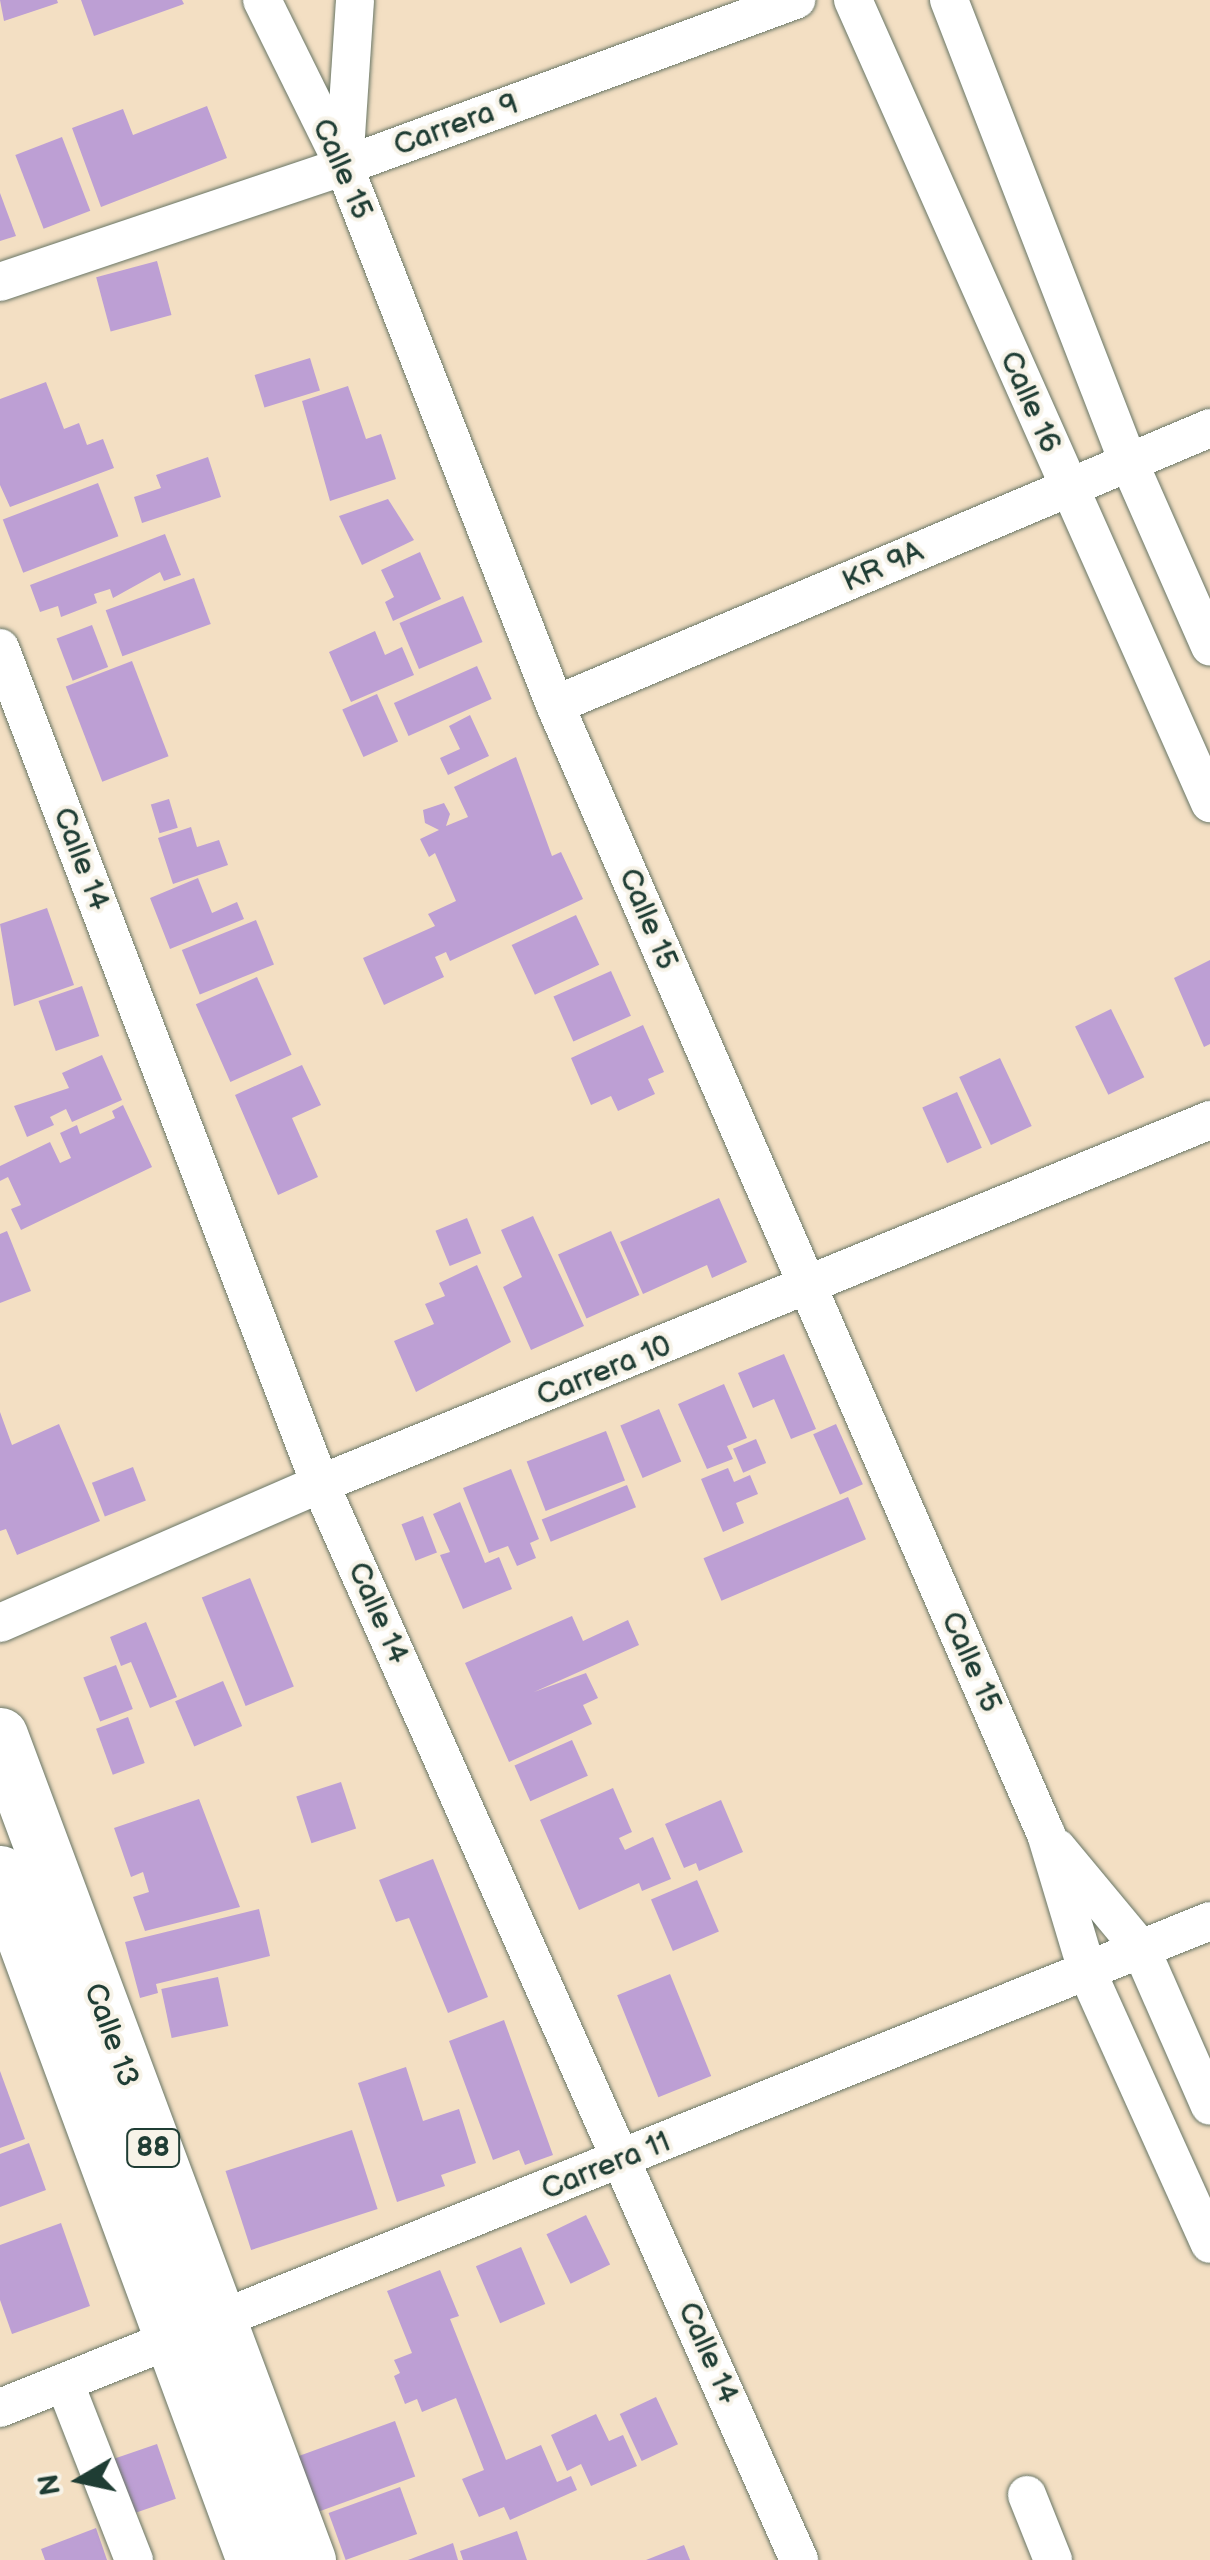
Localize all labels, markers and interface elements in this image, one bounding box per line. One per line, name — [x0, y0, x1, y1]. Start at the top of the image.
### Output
street label: Carrera 9 — [389, 86, 523, 164]
street label: Calle 15 — [304, 113, 380, 225]
street label: Calle 16 — [992, 346, 1068, 458]
street label: KR 9A — [837, 534, 929, 600]
street label: Calle 14 — [45, 802, 117, 916]
street label: Calle 15 — [611, 863, 685, 975]
street label: Carrera 10 — [532, 1328, 676, 1414]
street label: Calle 14 — [340, 1557, 416, 1669]
street label: Calle 15 — [933, 1606, 1009, 1718]
street label: Calle 13 — [76, 1978, 146, 2092]
street label: Carrera 11 — [536, 2124, 676, 2208]
road number: 88 — [126, 2125, 180, 2171]
street label: Calle 14 — [670, 2297, 746, 2409]
north arrow — [30, 2430, 130, 2530]
text: N — [32, 2472, 68, 2498]

